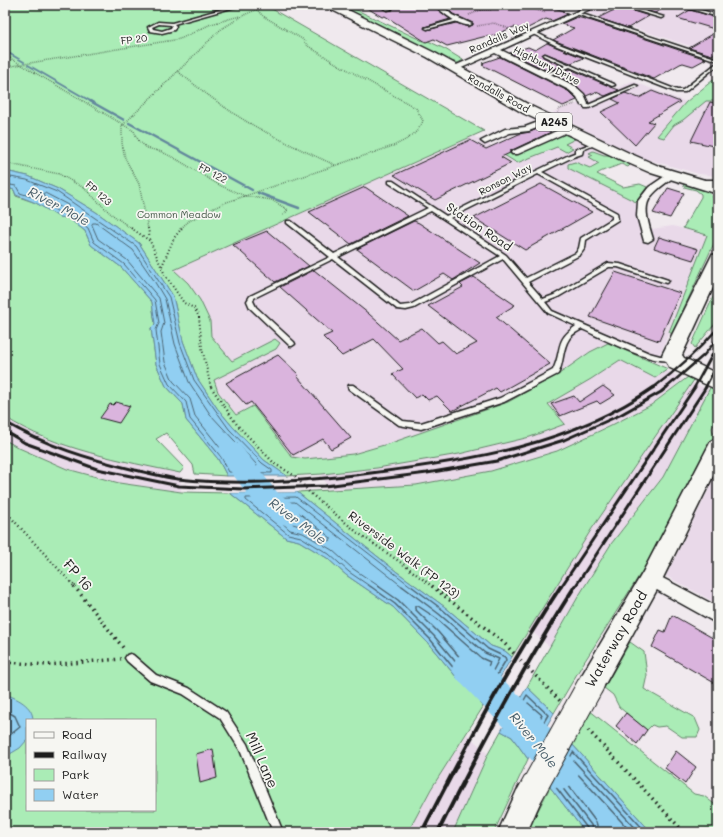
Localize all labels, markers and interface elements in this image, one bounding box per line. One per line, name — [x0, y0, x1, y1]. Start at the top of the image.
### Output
street label: Randalls Way — [467, 18, 531, 56]
street label: FP 20 — [120, 30, 148, 48]
street label: Highbury Drive — [511, 42, 583, 88]
street label: Randalls Road — [466, 70, 532, 116]
road number: A245 — [536, 113, 572, 131]
street label: FP 122 — [196, 160, 230, 186]
street label: Ronson Way — [476, 160, 534, 198]
street label: FP 123 — [83, 177, 115, 209]
water label: River Mole — [26, 182, 93, 229]
street label: Station Road — [444, 198, 516, 254]
park label: Common Meadow — [137, 207, 221, 221]
water label: River Mole — [266, 494, 330, 548]
street label: Riverside Walk (FP 123) — [346, 507, 464, 601]
street label: FP 16 — [60, 555, 97, 594]
street label: Waterway Road — [580, 587, 651, 691]
water label: River Mole — [507, 708, 562, 771]
legend — [26, 719, 156, 811]
text: Road — [62, 726, 92, 742]
street label: Mill Lane — [242, 729, 283, 791]
text: Railway — [62, 746, 107, 762]
text: Park — [62, 766, 89, 782]
text: Water — [62, 786, 99, 802]

